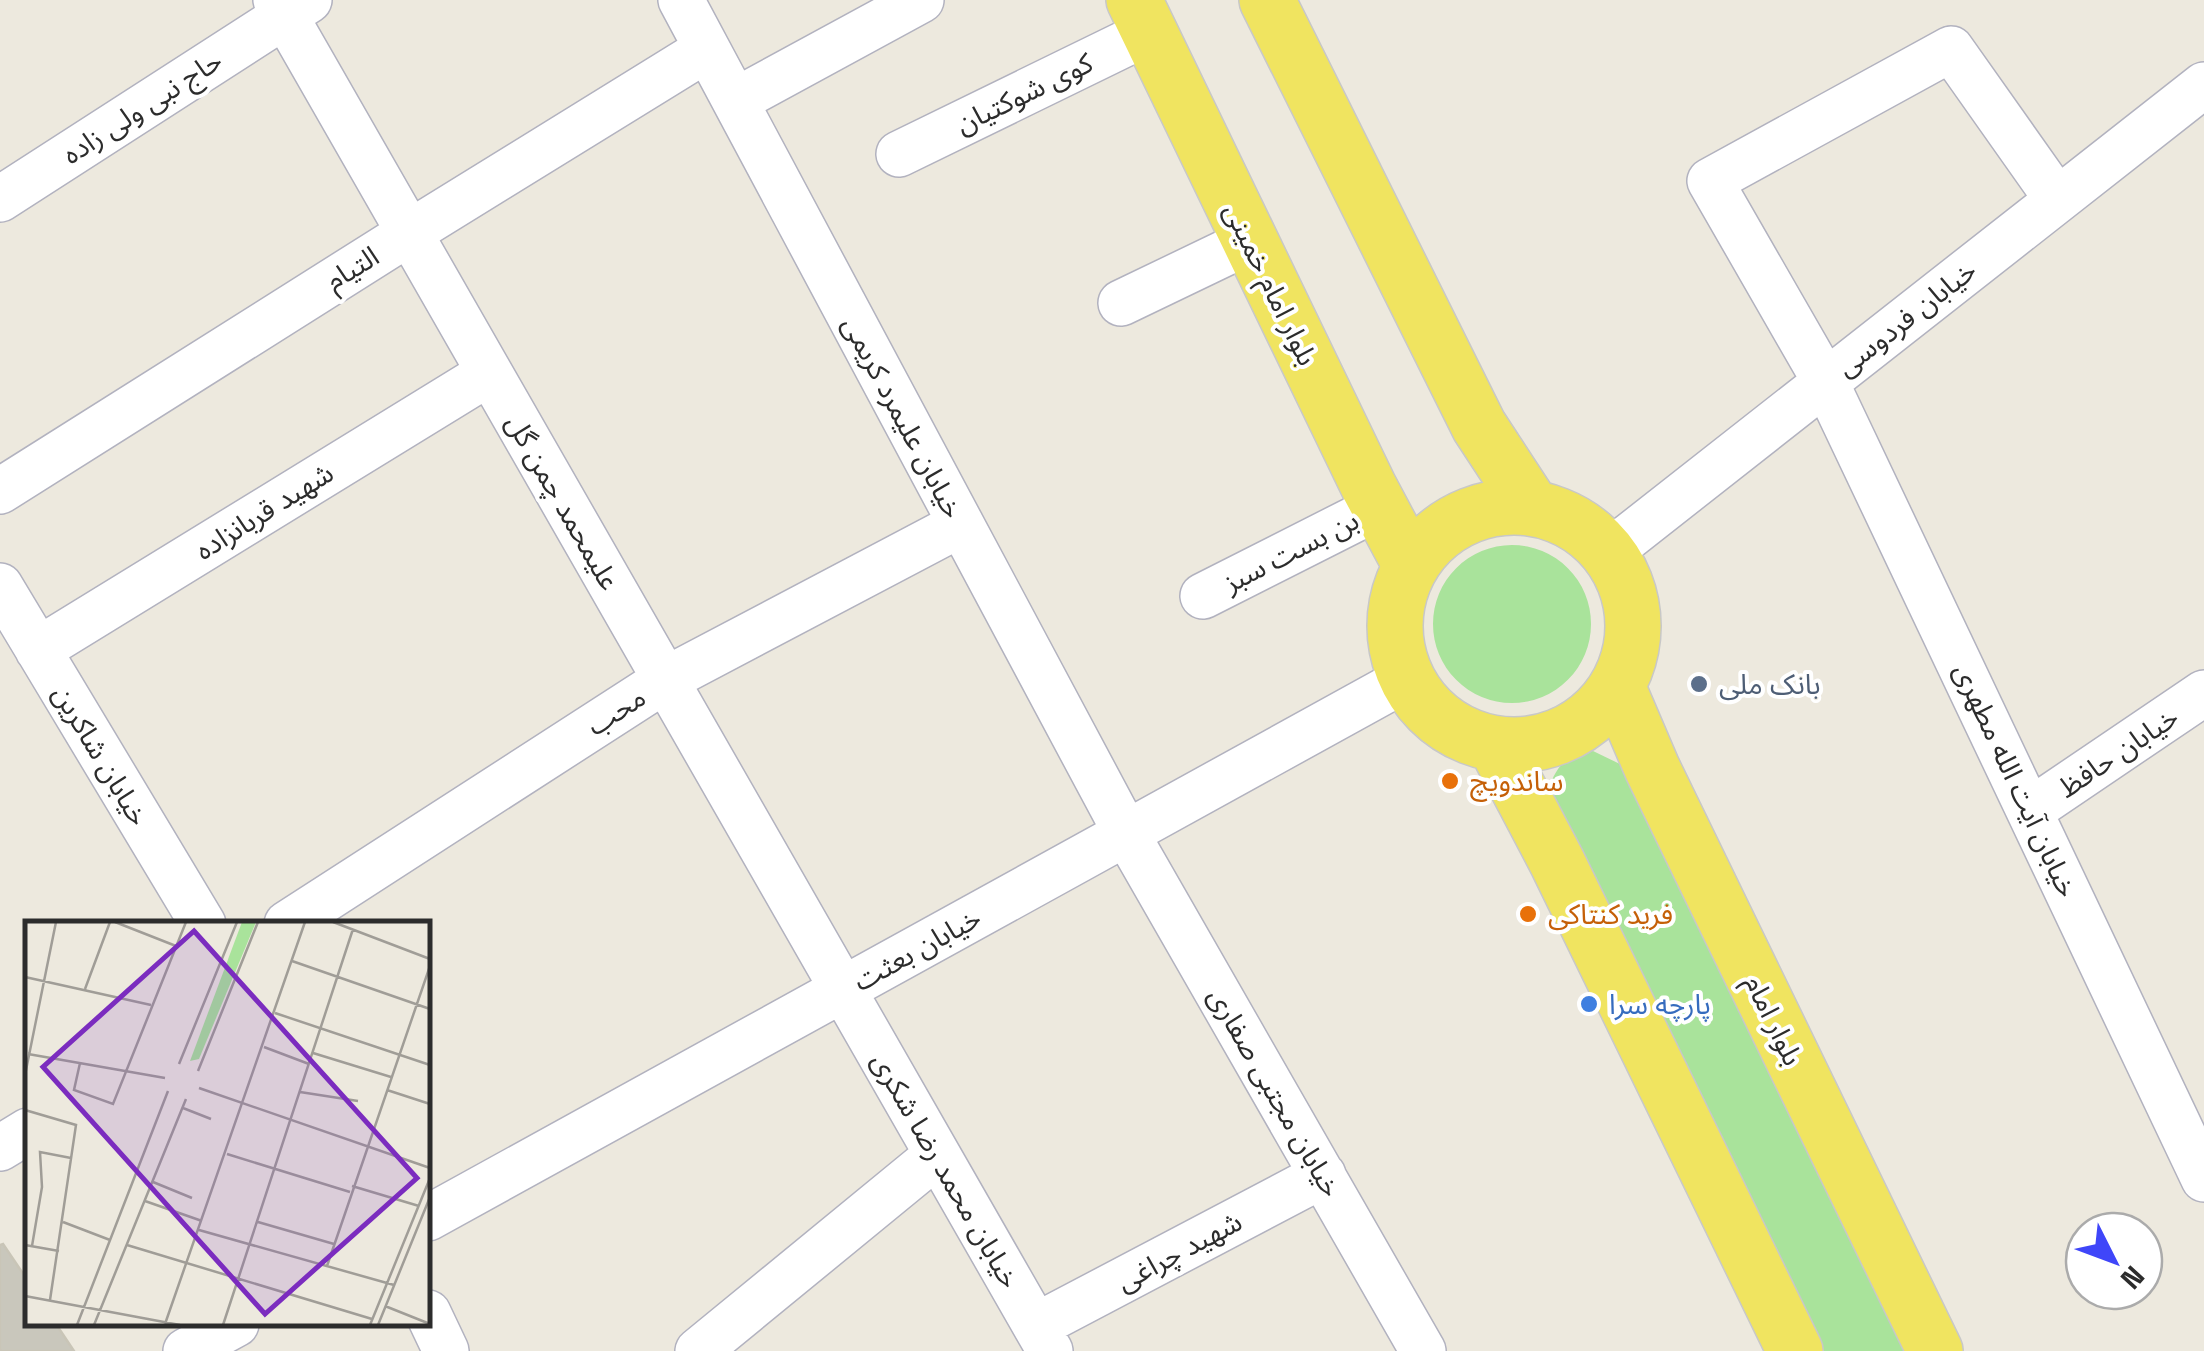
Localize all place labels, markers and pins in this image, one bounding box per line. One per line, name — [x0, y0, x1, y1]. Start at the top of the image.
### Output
place label: بانک ملی — [1719, 666, 1820, 702]
marker: بانک ملی — [1688, 673, 1710, 695]
place label: ساندویچ — [1470, 763, 1564, 802]
marker: ساندویچ — [1439, 770, 1461, 792]
place label: فرید کنتاکی — [1548, 896, 1673, 932]
marker: فرید کنتاکی — [1517, 903, 1539, 925]
place label: پارچه سرا — [1609, 986, 1711, 1022]
marker: پارچه سرا — [1578, 993, 1600, 1015]

